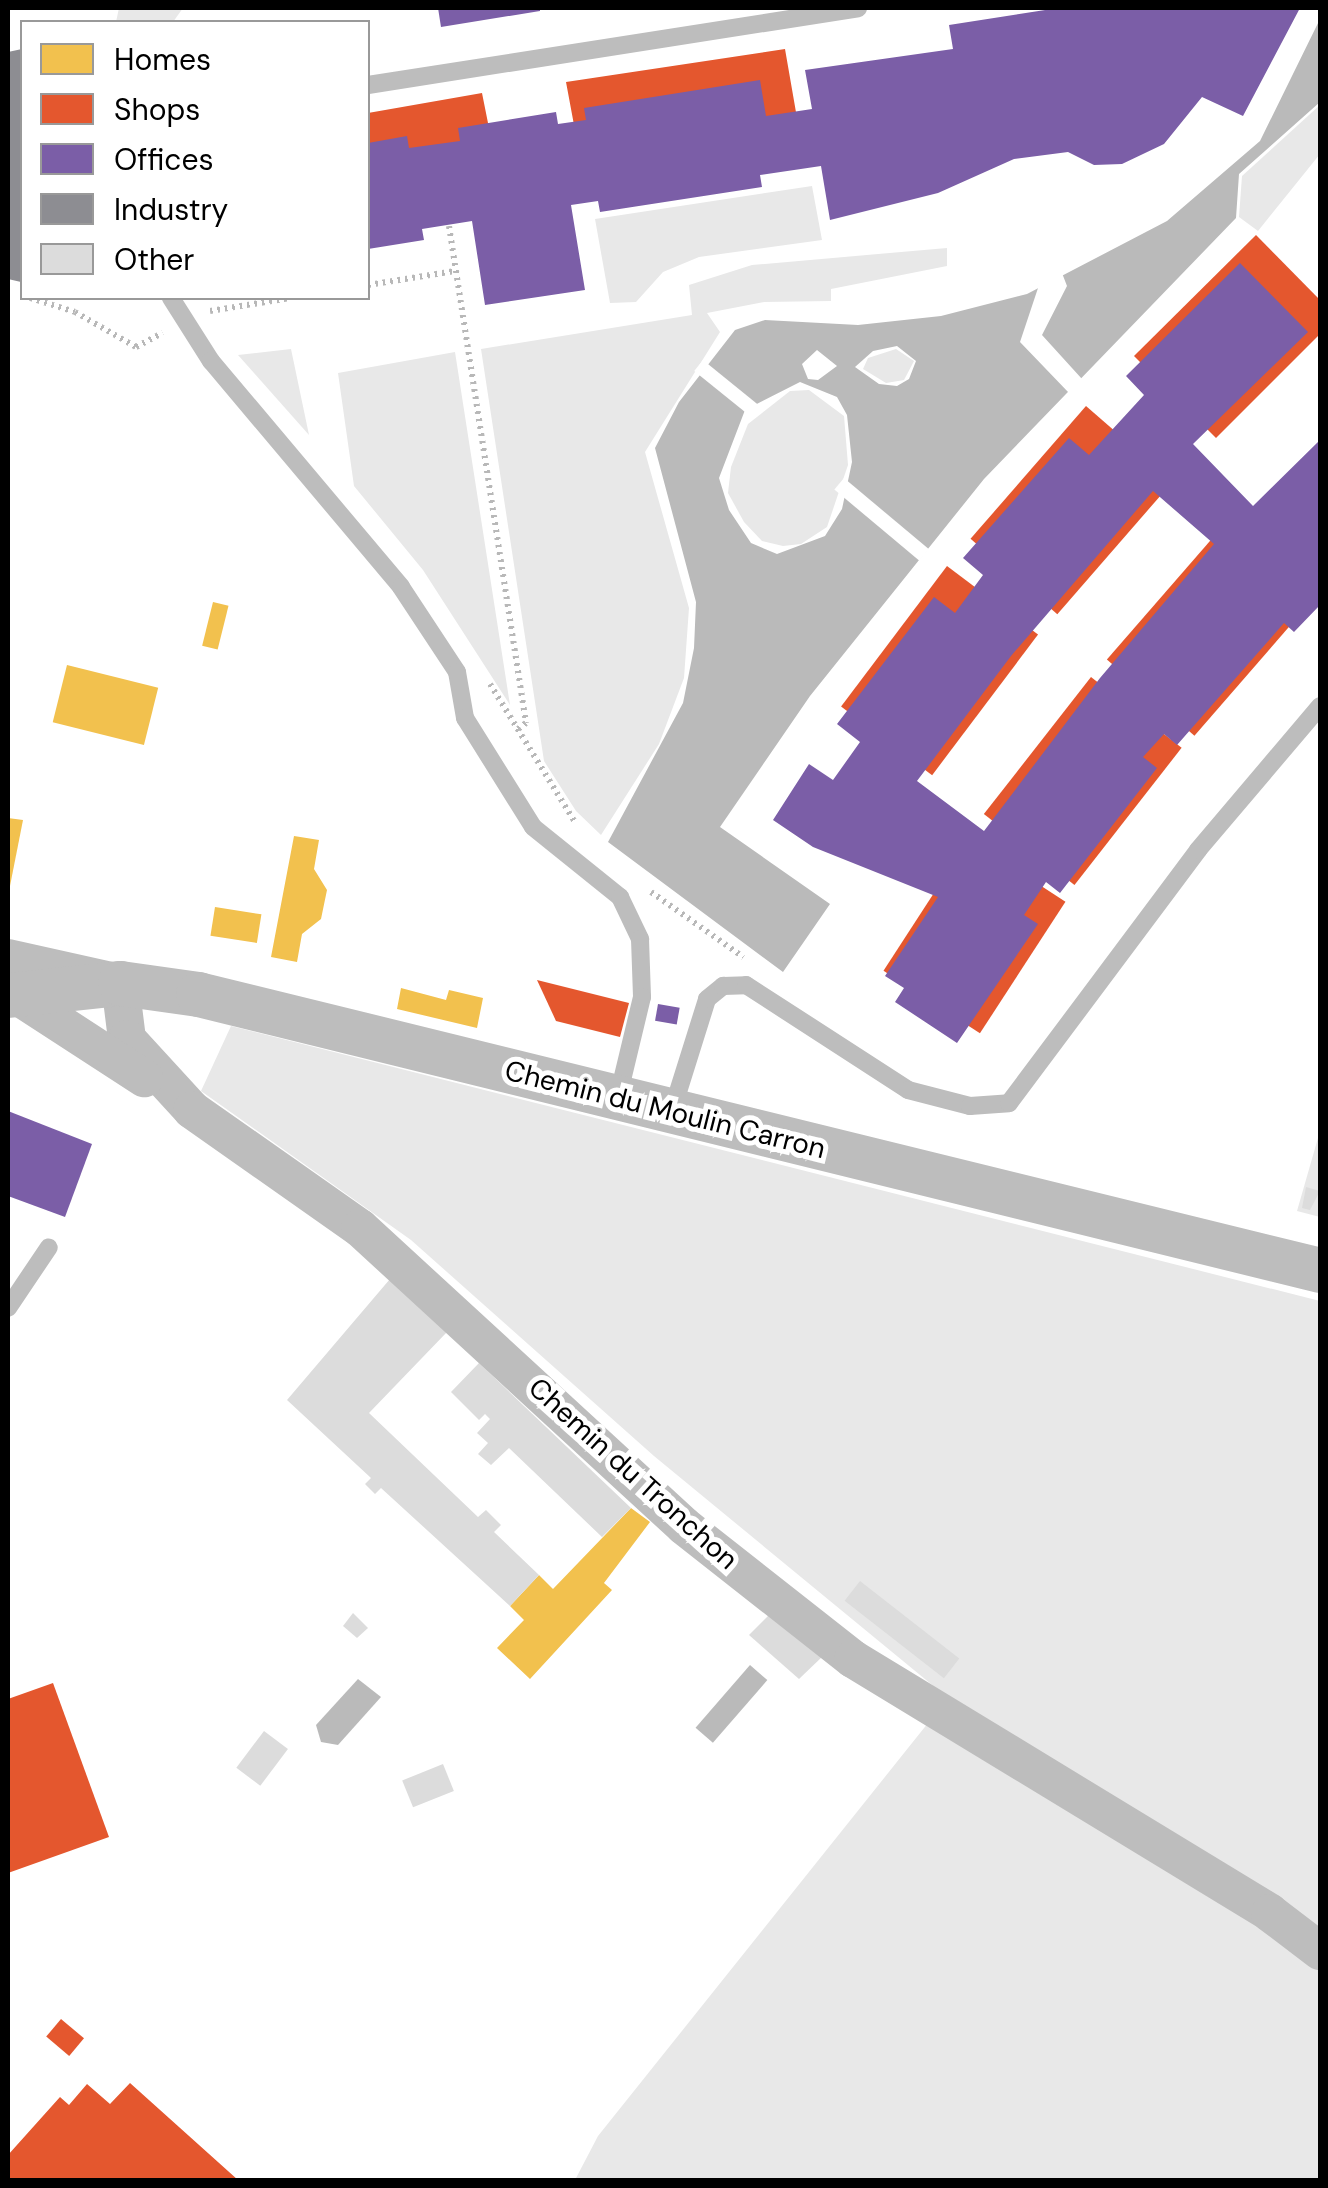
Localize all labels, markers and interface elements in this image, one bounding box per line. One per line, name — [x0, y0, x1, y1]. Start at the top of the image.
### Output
legend — [20, 20, 370, 300]
text: Homes — [114, 40, 211, 79]
text: Shops — [114, 90, 200, 129]
text: Offices — [114, 140, 214, 179]
text: Industry — [114, 190, 228, 229]
text: Other — [114, 240, 194, 279]
street label: Chemin du Moulin Carron — [501, 1054, 829, 1166]
street label: Chemin du Tronchon — [522, 1371, 744, 1577]

